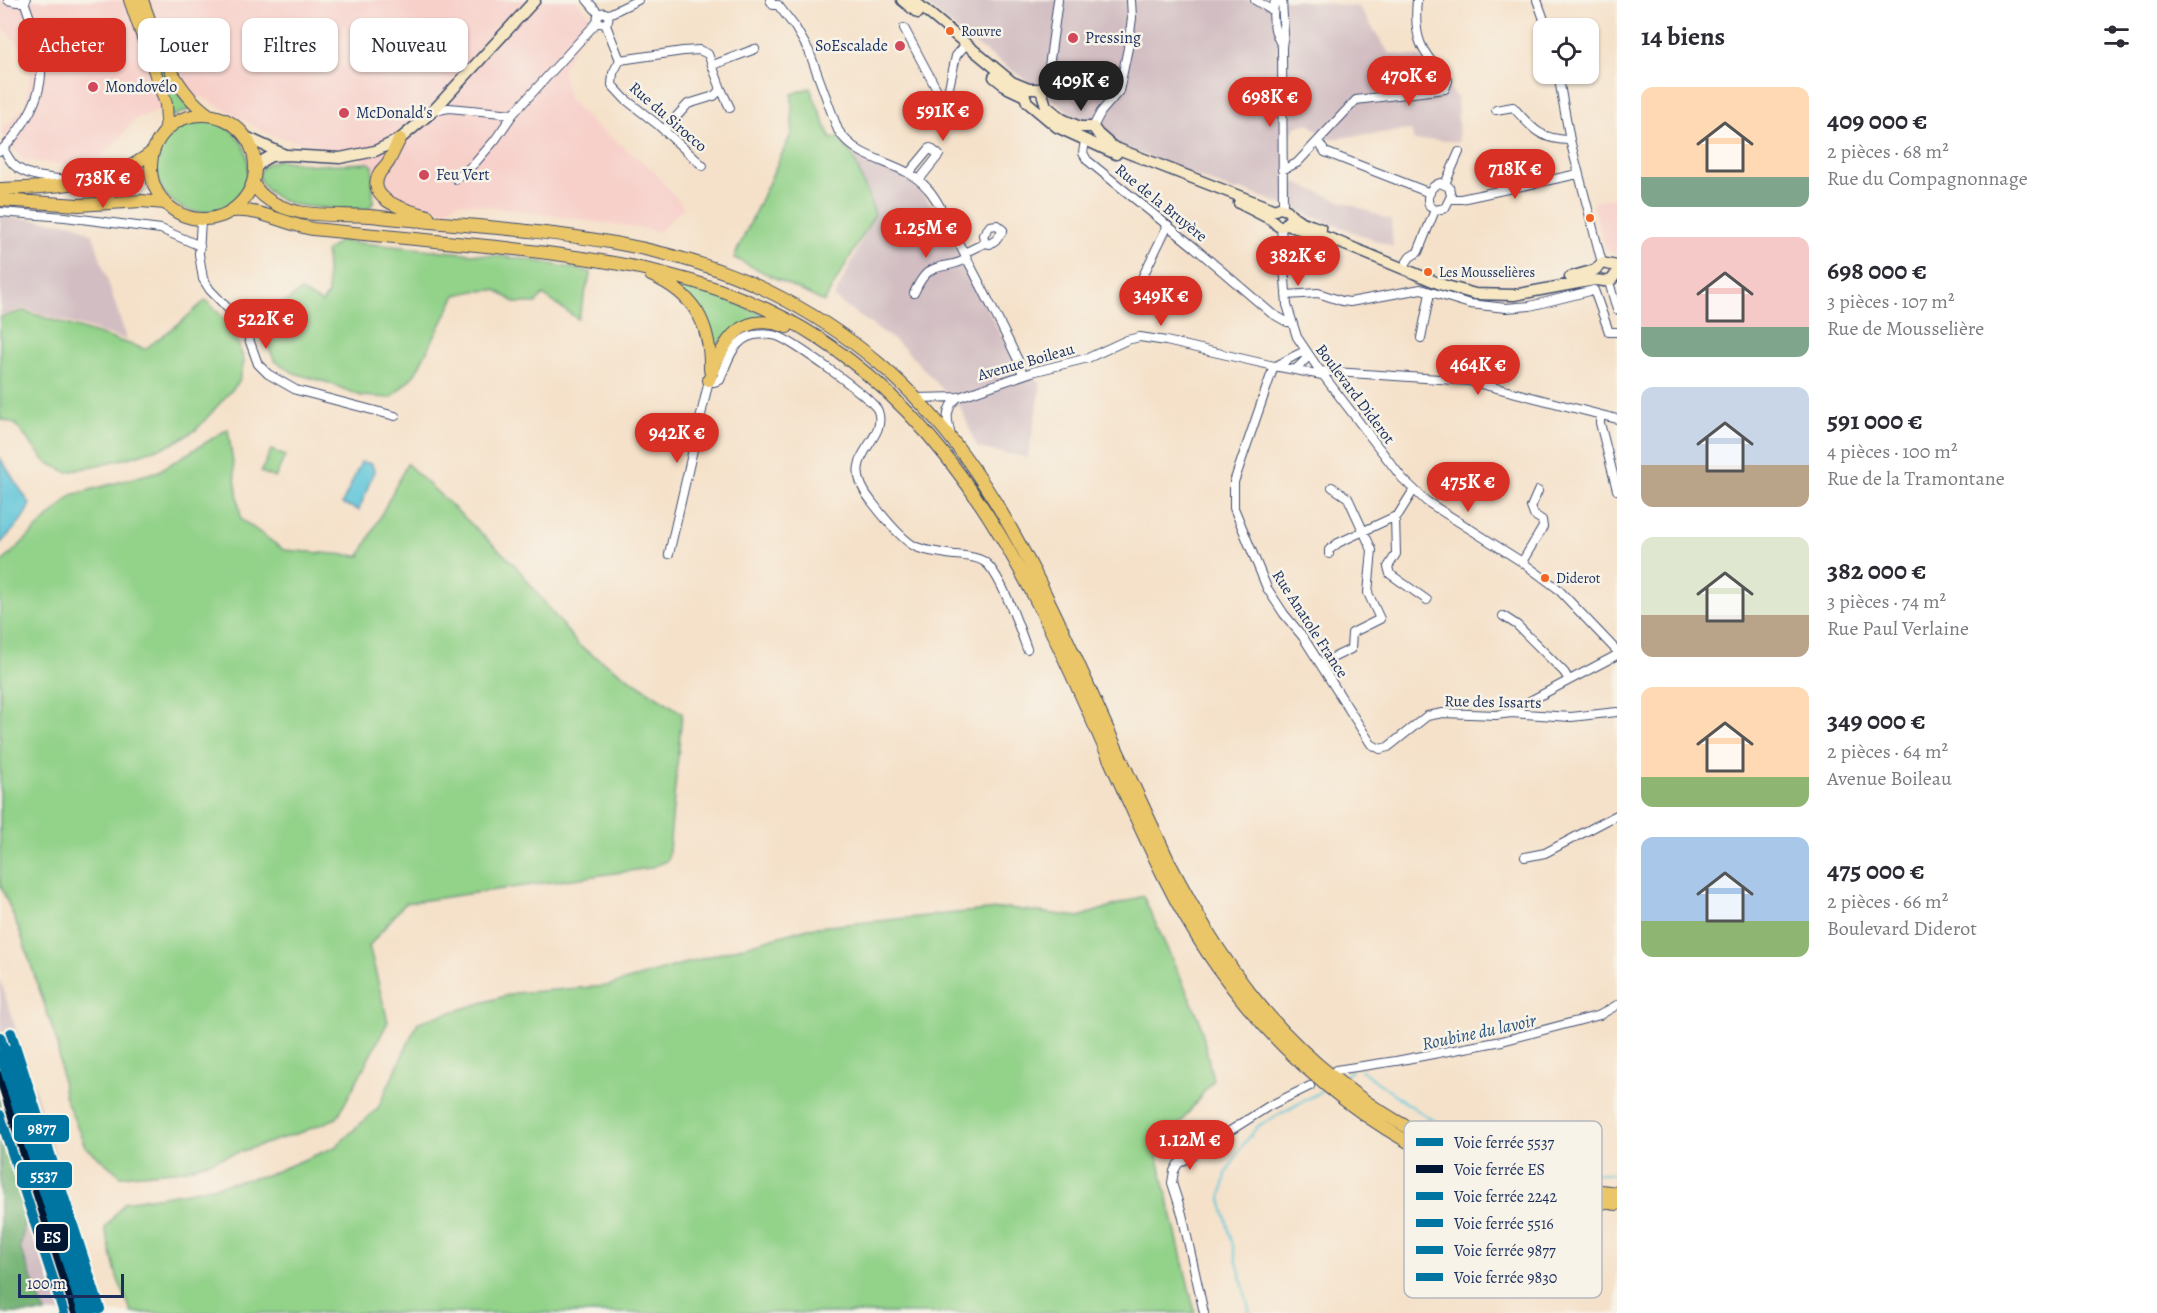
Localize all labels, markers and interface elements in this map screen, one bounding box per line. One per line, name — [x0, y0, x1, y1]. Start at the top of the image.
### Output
chip: Acheter — [18, 18, 126, 72]
chip: Louer — [138, 18, 230, 72]
chip: Filtres — [242, 18, 338, 72]
chip: Nouveau — [350, 18, 468, 72]
map controls — [1533, 18, 1599, 84]
button: locate — [1533, 18, 1599, 84]
text: 14 biens — [1641, 19, 1725, 54]
icon: filters — [2100, 20, 2133, 53]
place label: Rouvre — [961, 22, 1001, 41]
marker: Rouvre — [944, 25, 956, 37]
place label: Pressing — [1085, 27, 1141, 49]
marker: Pressing — [1066, 31, 1080, 45]
place label: SoEscalade — [815, 35, 888, 57]
marker: SoEscalade — [893, 39, 907, 53]
pin: 470K € — [1360, 56, 1458, 107]
pin: 409K € — [1032, 61, 1130, 112]
text: 470K € — [1381, 62, 1437, 89]
text: 409K € — [1053, 67, 1109, 94]
place label: Mondovélo — [105, 76, 177, 98]
street label: Rue du Sirocco — [624, 77, 712, 157]
pin: 698K € — [1221, 77, 1319, 128]
marker: Mondovélo — [86, 80, 100, 94]
text: 698K € — [1242, 83, 1298, 110]
pin: 591K € — [894, 91, 992, 142]
text: 591K € — [916, 97, 970, 124]
place label: McDonald's — [356, 102, 433, 124]
text: 409 000 € — [1827, 103, 1928, 138]
marker: McDonald's — [337, 106, 351, 120]
icon: home — [1689, 111, 1761, 183]
text: 2 pièces · 68 m² — [1827, 138, 1949, 165]
pin: 718K € — [1466, 149, 1564, 200]
text: 718K € — [1488, 155, 1542, 182]
pin: 738K € — [54, 158, 152, 209]
street label: Rue de la Bruyère — [1110, 159, 1212, 247]
text: 738K € — [76, 164, 130, 191]
place label: Feu Vert — [436, 164, 490, 186]
text: Rue du Compagnonnage — [1827, 165, 2028, 192]
marker: Feu Vert — [417, 168, 431, 182]
pin: 1.25M € — [871, 208, 981, 259]
unlabelled marker — [1584, 212, 1596, 224]
text: 1.25M € — [895, 214, 957, 241]
pin: 382K € — [1249, 236, 1347, 287]
text: 382K € — [1270, 242, 1326, 269]
text: 698 000 € — [1827, 253, 1927, 288]
icon: home — [1689, 261, 1761, 333]
place label: Les Mousselières — [1439, 263, 1535, 282]
marker: Les Mousselières — [1422, 266, 1434, 278]
pin: 349K € — [1112, 276, 1210, 327]
text: 349K € — [1133, 282, 1189, 309]
text: 3 pièces · 107 m² — [1827, 288, 1955, 315]
pin: 522K € — [217, 299, 315, 350]
text: 522K € — [238, 305, 294, 332]
text: Rue de Mousselière — [1827, 315, 1984, 342]
street label: Avenue Boileau — [974, 338, 1077, 387]
street label: Boulevard Diderot — [1310, 340, 1400, 448]
pin: 464K € — [1429, 345, 1527, 396]
text: 464K € — [1450, 351, 1506, 378]
text: 591 000 € — [1827, 403, 1923, 438]
icon: home — [1689, 411, 1761, 483]
pin: 942K € — [628, 413, 726, 464]
text: 942K € — [649, 419, 705, 446]
text: 4 pièces · 100 m² — [1827, 438, 1958, 465]
pin: 475K € — [1419, 462, 1517, 513]
text: Rue de la Tramontane — [1827, 465, 2005, 492]
text: 475K € — [1441, 468, 1495, 495]
text: 382 000 € — [1827, 553, 1926, 588]
icon: home — [1689, 561, 1761, 633]
street label: Rue Anatole France — [1267, 566, 1353, 682]
place label: Diderot — [1556, 569, 1601, 588]
marker: Diderot — [1539, 572, 1551, 584]
text: 3 pièces · 74 m² — [1827, 588, 1946, 615]
text: Rue Paul Verlaine — [1827, 615, 1969, 642]
street label: Rue des Issarts — [1444, 690, 1542, 714]
text: 349 000 € — [1827, 703, 1926, 738]
icon: home — [1689, 711, 1761, 783]
text: 2 pièces · 64 m² — [1827, 738, 1948, 765]
text: Avenue Boileau — [1827, 765, 1952, 792]
text: 475 000 € — [1827, 853, 1925, 888]
icon: home — [1689, 861, 1761, 933]
text: 2 pièces · 66 m² — [1827, 888, 1948, 915]
text: Boulevard Diderot — [1827, 915, 1977, 942]
water label: Roubine du lavoir — [1420, 1008, 1539, 1056]
line badge: 9877 — [13, 1114, 70, 1143]
text: 9877 — [28, 1118, 57, 1140]
pin: 1.12M € — [1135, 1120, 1245, 1171]
legend — [1404, 1121, 1602, 1298]
text: 1.12M € — [1159, 1126, 1221, 1153]
text: Voie ferrée 5537 — [1453, 1132, 1555, 1154]
text: Voie ferrée ES — [1453, 1159, 1545, 1181]
line badge: 5537 — [16, 1161, 73, 1189]
text: 5537 — [30, 1165, 58, 1187]
text: Voie ferrée 2242 — [1453, 1186, 1558, 1208]
text: Voie ferrée 5516 — [1453, 1213, 1554, 1235]
line badge: ES — [35, 1223, 69, 1252]
text: ES — [43, 1227, 61, 1249]
text: Voie ferrée 9877 — [1453, 1240, 1556, 1262]
text: Voie ferrée 9830 — [1453, 1267, 1557, 1289]
scale bar — [18, 1271, 124, 1298]
text: 100 m — [27, 1273, 66, 1295]

